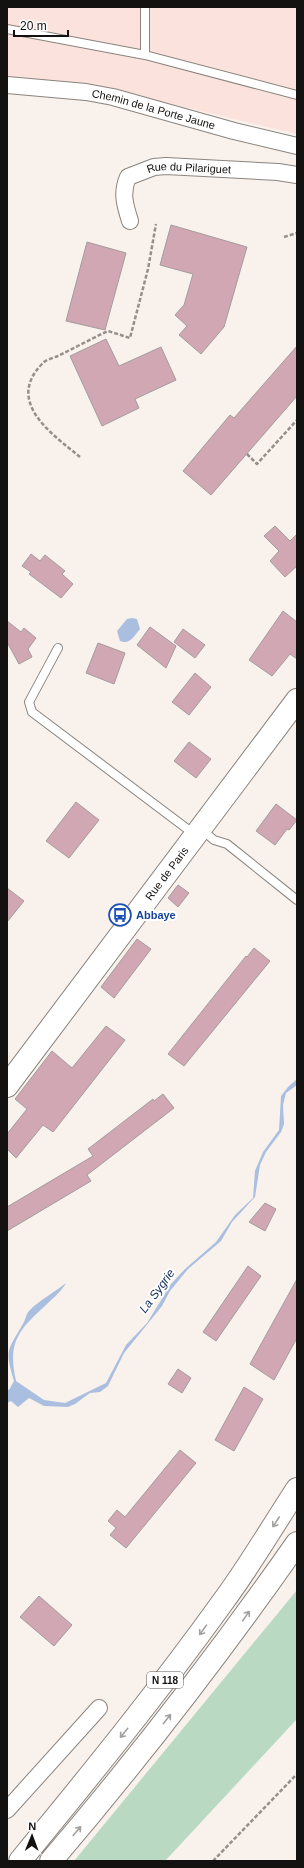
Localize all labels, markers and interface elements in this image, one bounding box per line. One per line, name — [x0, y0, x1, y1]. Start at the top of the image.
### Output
scale bar — [14, 12, 68, 38]
text: 20 m — [20, 19, 47, 33]
street label: Chemin de la Porte Jaune — [91, 87, 217, 131]
street label: Rue du Pilariguet — [145, 160, 231, 175]
street label: Rue de Paris — [143, 844, 191, 902]
bus stop icon: Abbaye — [107, 902, 133, 928]
place label: Abbaye — [136, 909, 176, 921]
water label: La Sygrie — [136, 1266, 178, 1316]
one-way arrow — [272, 1516, 280, 1527]
one-way arrow — [242, 1610, 250, 1621]
one-way arrow — [199, 1624, 207, 1635]
road number: N 118 — [147, 1672, 183, 1688]
one-way arrow — [163, 1714, 171, 1725]
one-way arrow — [120, 1728, 129, 1739]
north arrow — [12, 1816, 52, 1856]
text: N — [28, 1820, 36, 1832]
one-way arrow — [72, 1826, 81, 1837]

